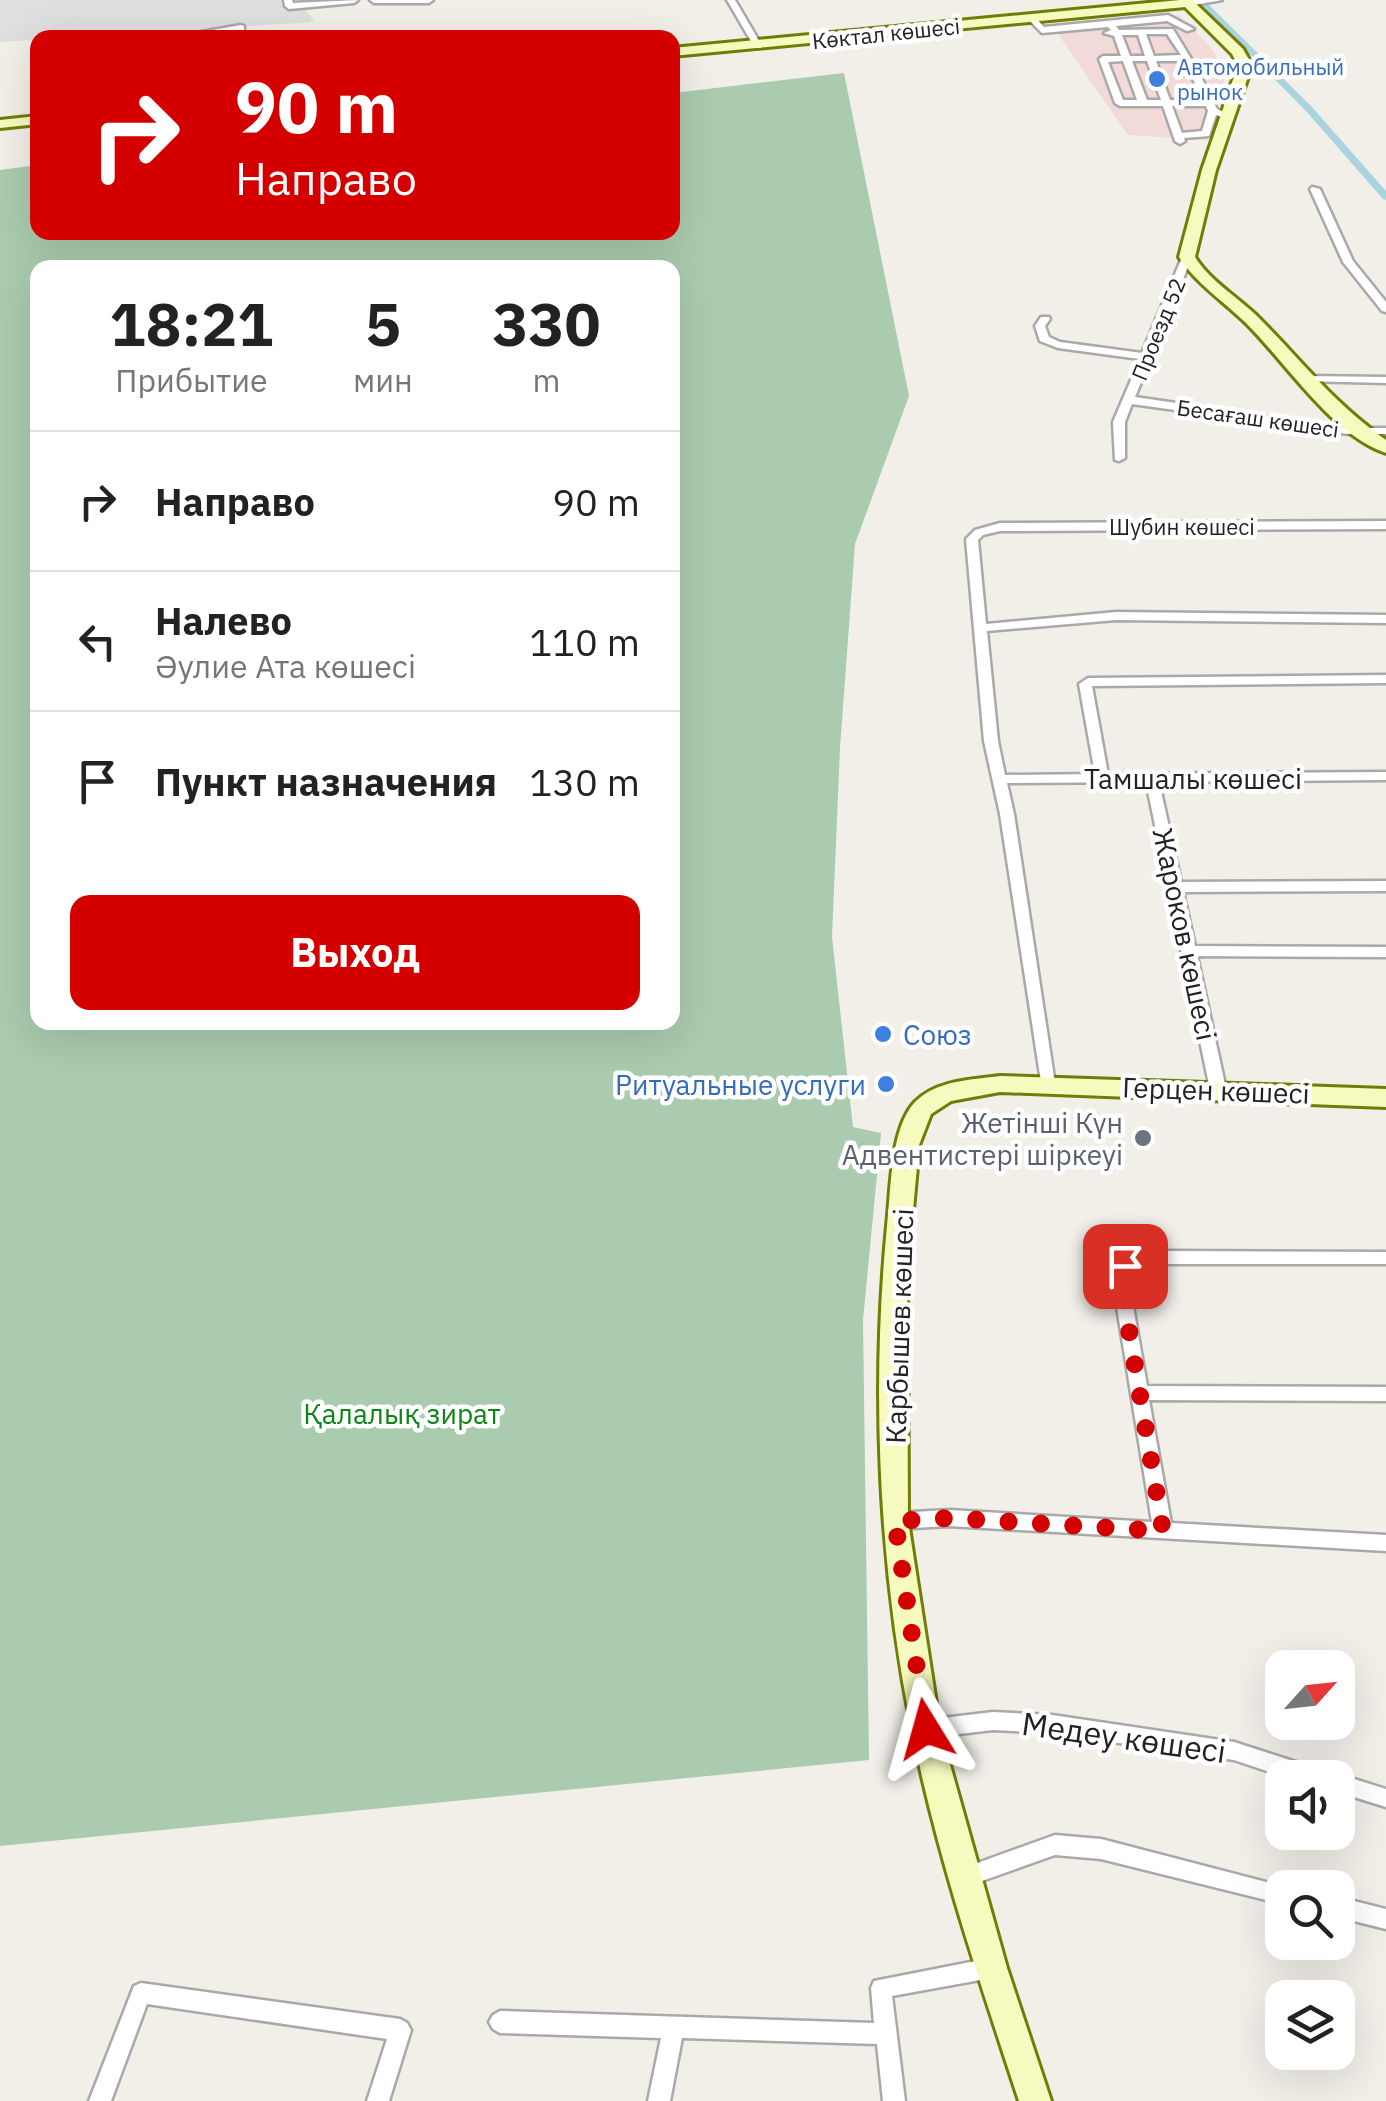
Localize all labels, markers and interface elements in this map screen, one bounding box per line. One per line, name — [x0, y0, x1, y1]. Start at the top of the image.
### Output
street label: Көктал көшесі — [811, 11, 961, 55]
place label: Автомобильный рынок — [1177, 52, 1344, 106]
text: 90 m — [235, 61, 398, 152]
marker: Автомобильный рынок — [1146, 68, 1168, 90]
icon: right — [70, 70, 200, 200]
text: Направо — [235, 149, 417, 207]
street label: Проезд 52 — [1124, 273, 1192, 385]
text: 18:21 — [110, 284, 273, 363]
text: 5 — [365, 284, 401, 363]
text: 330 — [492, 284, 600, 363]
text: Прибытие — [115, 359, 268, 401]
text: мин — [353, 359, 413, 401]
text: m — [532, 359, 560, 401]
street label: Бесағаш көшесі — [1175, 392, 1341, 444]
icon: right — [70, 474, 125, 529]
text: Направо — [155, 477, 315, 526]
text: 90 m — [552, 477, 640, 526]
street label: Шубин көшесі — [1109, 512, 1255, 541]
text: Налево — [155, 596, 292, 645]
icon: left — [70, 614, 125, 669]
text: 110 m — [529, 617, 640, 666]
text: Әулие Ата көшесі — [155, 645, 416, 687]
icon: arrive — [70, 754, 125, 809]
text: Пункт назначения — [155, 757, 497, 806]
text: 130 m — [529, 757, 640, 806]
street label: Тамшалы көшесі — [1084, 760, 1302, 797]
street label: Жароков көшесі — [1144, 824, 1226, 1044]
button: Выход — [70, 895, 640, 1010]
place label: Союз — [903, 1016, 972, 1053]
marker: Союз — [872, 1023, 894, 1045]
place label: Ритуальные услуги — [615, 1066, 866, 1103]
street label: Герцен көшесі — [1122, 1068, 1310, 1112]
marker: Ритуальные услуги — [875, 1073, 897, 1095]
place label: Жетінші Күн Адвентистері шіркеуі — [842, 1104, 1123, 1173]
marker: Жетінші Күн Адвентистері шіркеуі — [1132, 1127, 1154, 1149]
street label: Карбышев көшесі — [876, 1208, 922, 1444]
pin — [1083, 1224, 1168, 1309]
icon: arrive — [1098, 1239, 1153, 1294]
park label: Қалалық зират — [303, 1395, 501, 1432]
north arrow — [1265, 1650, 1355, 1740]
map controls — [1265, 1650, 1355, 2070]
position arrow — [874, 1677, 978, 1781]
street label: Медеу көшесі — [1019, 1702, 1229, 1772]
button: sound — [1265, 1760, 1355, 1850]
button: search — [1265, 1870, 1355, 1960]
button: layers — [1265, 1980, 1355, 2070]

